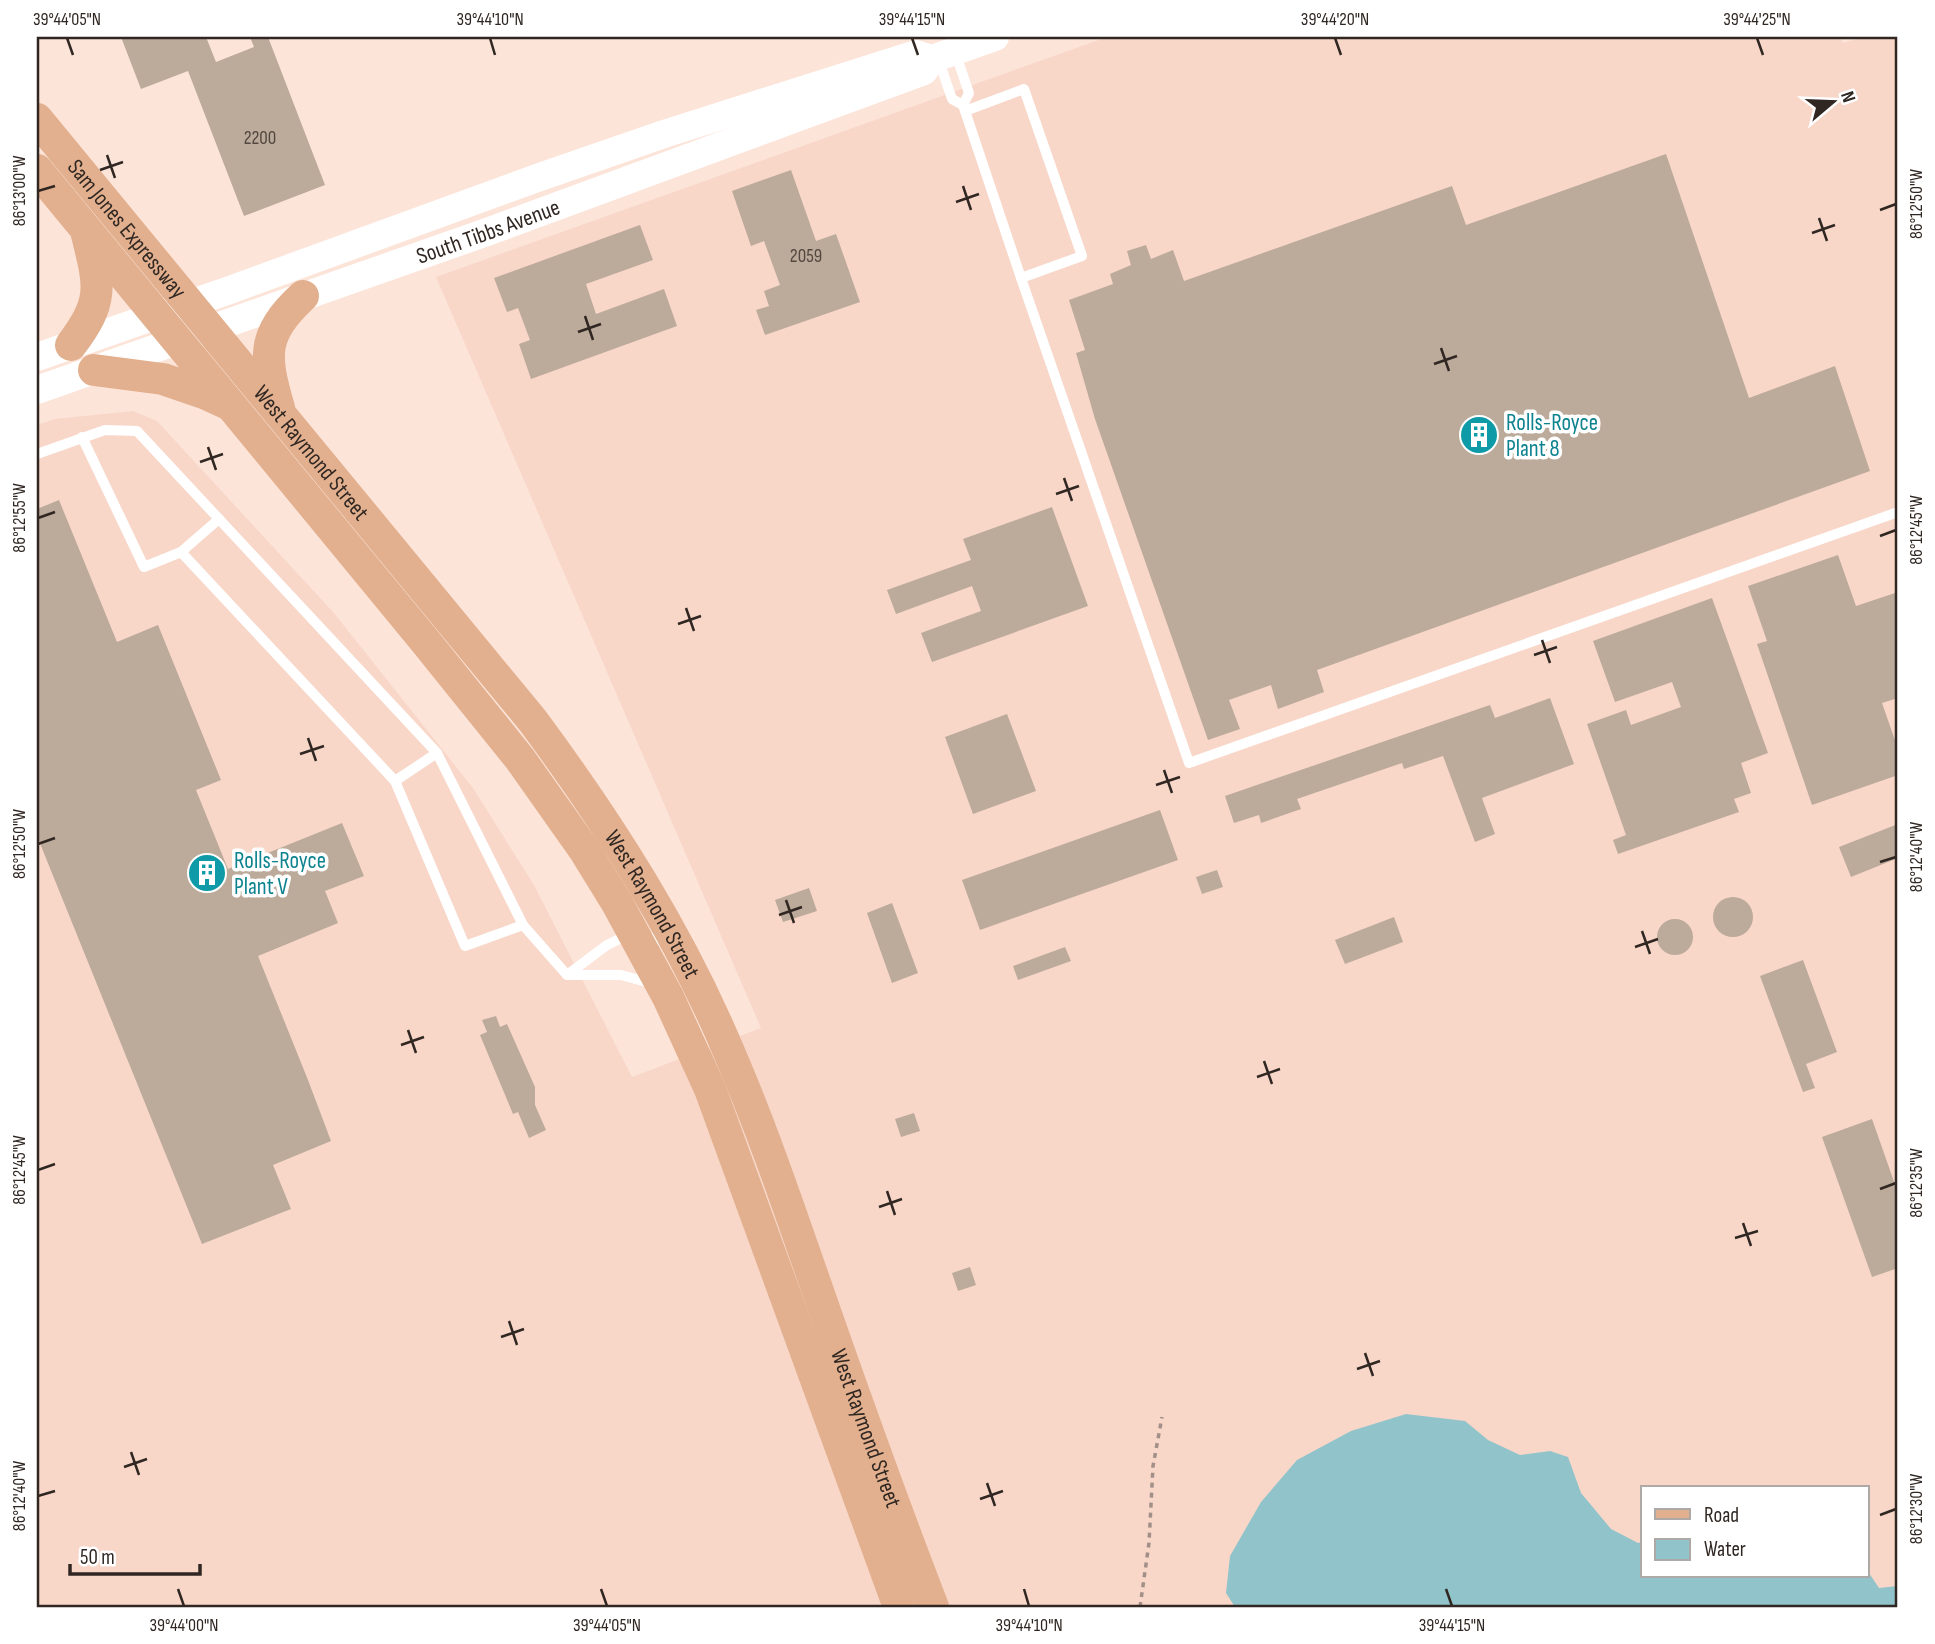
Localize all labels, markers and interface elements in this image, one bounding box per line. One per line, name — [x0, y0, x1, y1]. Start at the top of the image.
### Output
text: 39°44'05"N — [33, 9, 101, 30]
text: 39°44'10"N — [456, 9, 524, 30]
text: 39°44'15"N — [879, 9, 945, 30]
text: 39°44'20"N — [1301, 9, 1369, 30]
text: 39°44'25"N — [1723, 9, 1791, 30]
north arrow — [1798, 66, 1868, 136]
text: N — [1835, 88, 1860, 105]
house number: 2200 — [244, 127, 276, 150]
street label: Sam Jones Expressway — [61, 154, 192, 305]
text: 86°13'00"W — [9, 155, 30, 226]
text: 86°12'50"W — [1906, 169, 1927, 239]
street label: South Tibbs Avenue — [413, 193, 564, 271]
house number: 2059 — [790, 245, 822, 268]
street label: West Raymond Street — [247, 380, 375, 526]
place label: Rolls-Royce Plant 8 — [1506, 409, 1598, 463]
building icon: Rolls-Royce Plant 8 — [1458, 414, 1500, 456]
text: 86°12'55"W — [9, 483, 30, 553]
text: 86°12'45"W — [1906, 495, 1927, 565]
text: 86°12'50"W — [9, 809, 30, 879]
text: 86°12'40"W — [1906, 822, 1927, 892]
street label: West Raymond Street — [598, 825, 706, 983]
place label: Rolls-Royce Plant V — [234, 847, 326, 901]
building icon: Rolls-Royce Plant V — [186, 852, 228, 894]
text: 86°12'45"W — [9, 1135, 30, 1205]
text: 86°12'35"W — [1906, 1148, 1927, 1218]
street label: West Raymond Street — [824, 1345, 907, 1512]
text: 86°12'40"W — [9, 1461, 30, 1531]
text: 86°12'30"W — [1906, 1474, 1927, 1544]
legend — [1641, 1486, 1868, 1578]
text: Road — [1704, 1503, 1739, 1528]
scale bar — [70, 1532, 200, 1576]
text: Water — [1704, 1537, 1746, 1562]
text: 50 m — [80, 1545, 115, 1570]
text: 39°44'00"N — [150, 1615, 218, 1636]
text: 39°44'05"N — [573, 1615, 641, 1636]
text: 39°44'10"N — [995, 1615, 1063, 1636]
text: 39°44'15"N — [1419, 1615, 1485, 1636]

